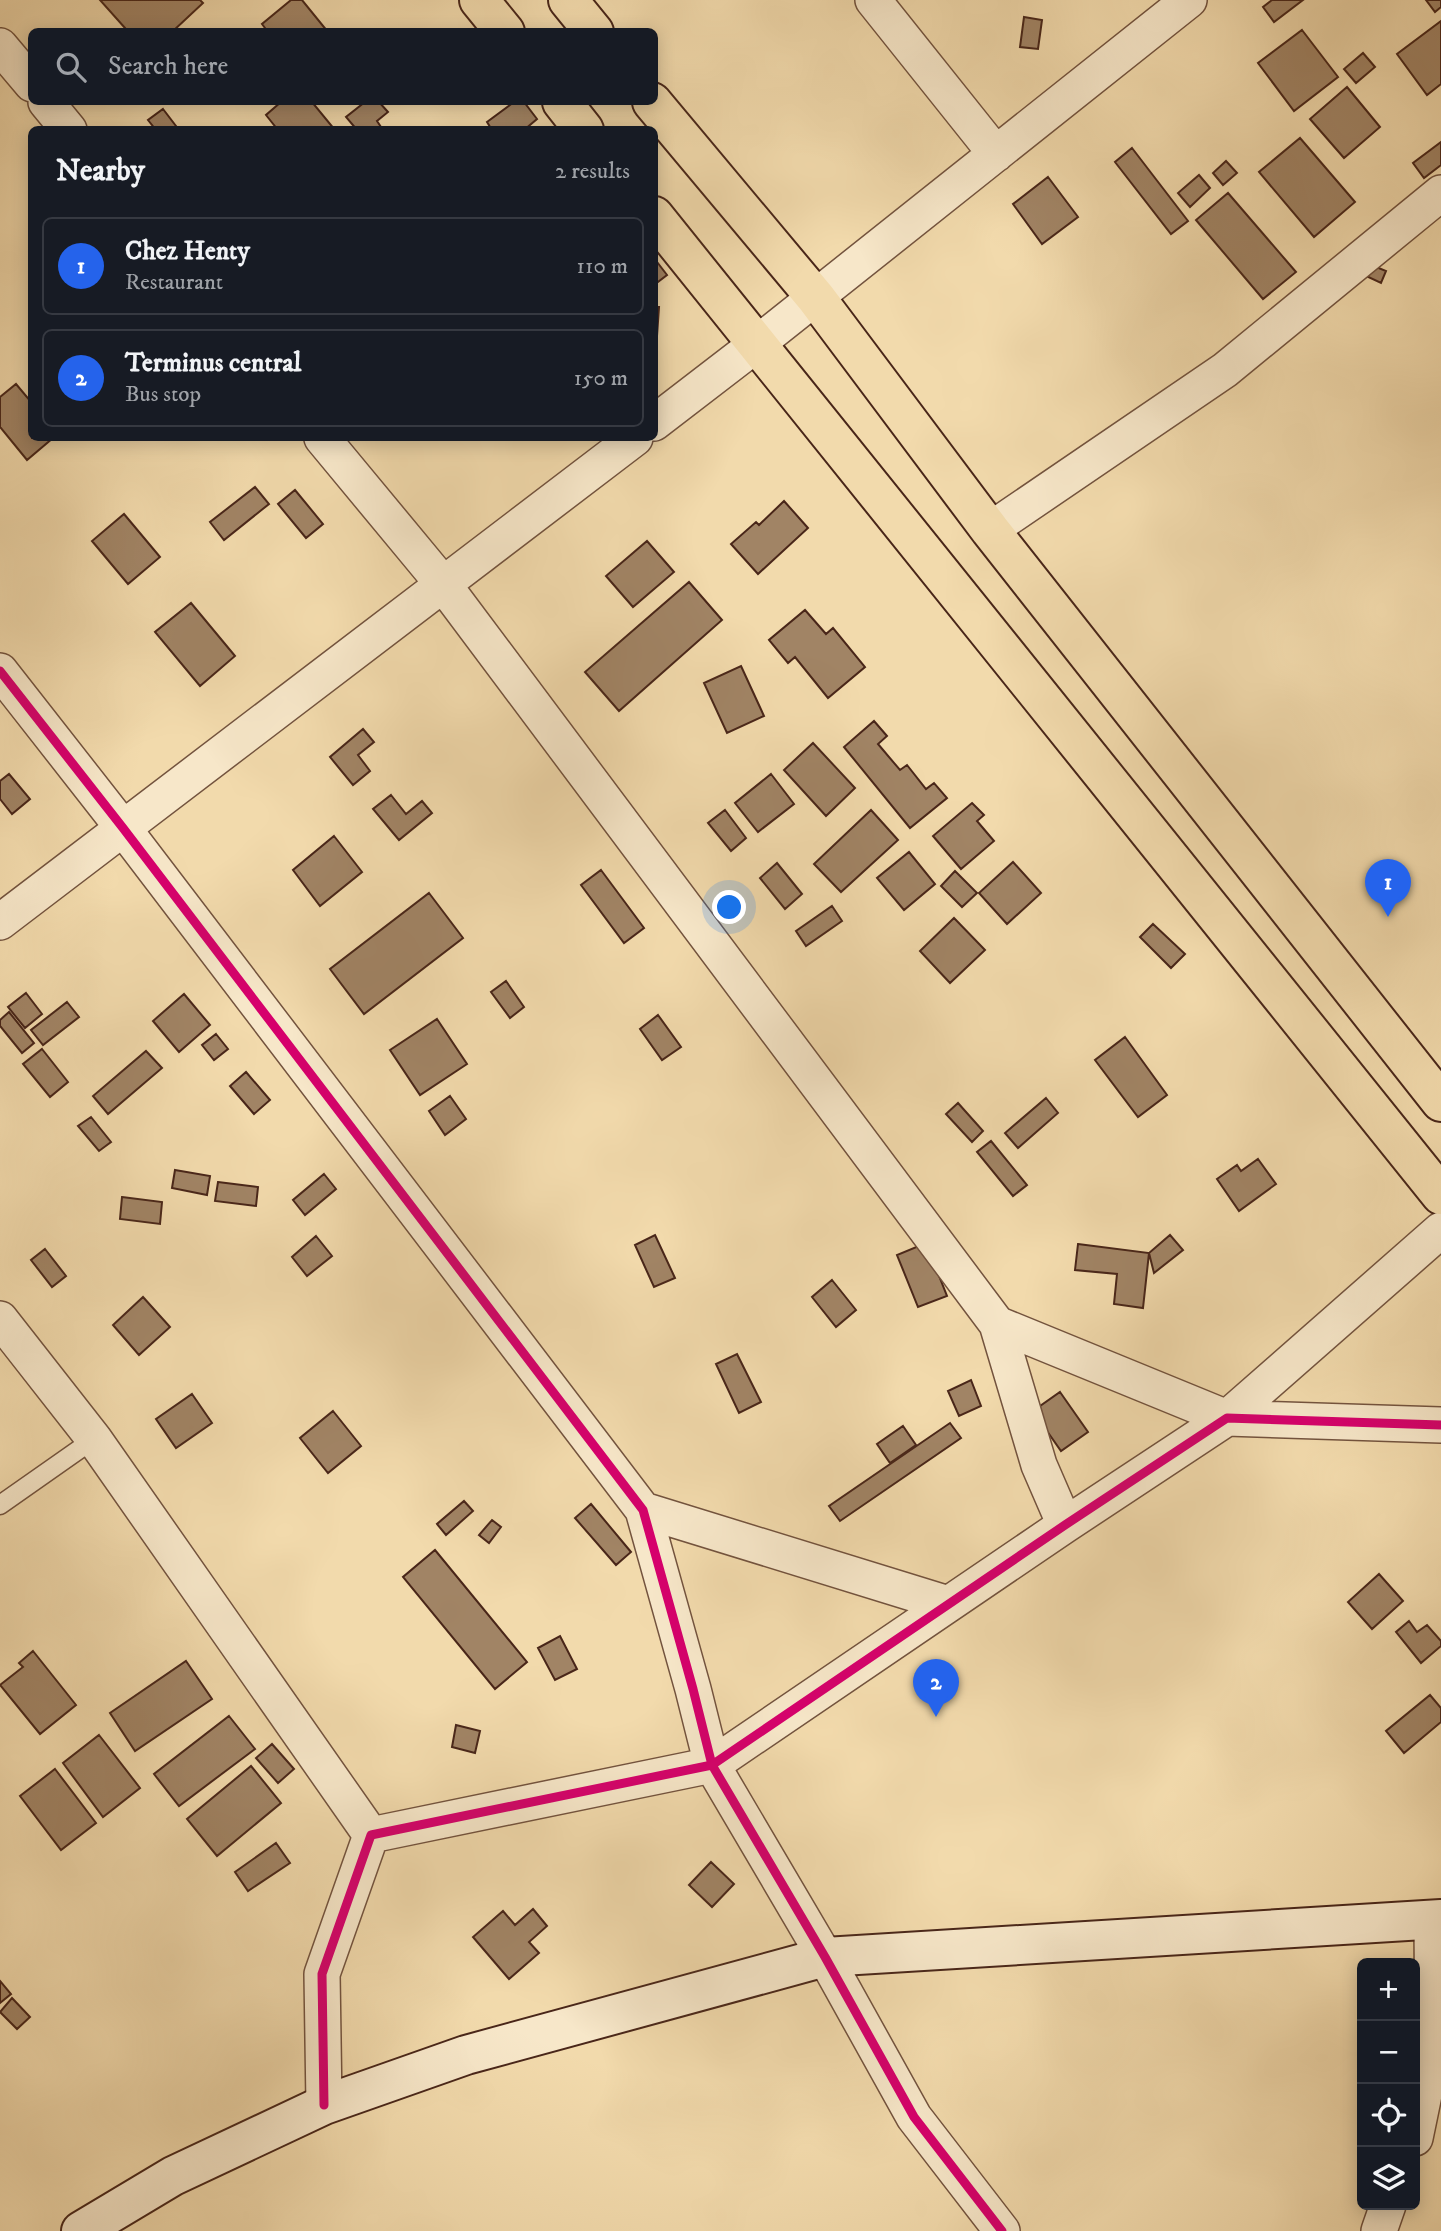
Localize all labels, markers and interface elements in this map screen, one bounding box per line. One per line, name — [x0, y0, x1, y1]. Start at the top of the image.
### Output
search box — [28, 28, 658, 105]
icon: search — [52, 48, 90, 86]
text: Search here — [108, 50, 228, 83]
text: Nearby — [56, 153, 145, 190]
text: 2 results — [555, 157, 630, 186]
text: Chez Henty — [125, 235, 250, 268]
text: 1 — [77, 252, 85, 281]
text: 110 m — [577, 252, 628, 281]
text: Restaurant — [125, 268, 223, 297]
text: Terminus central — [125, 347, 301, 380]
text: 2 — [75, 364, 87, 393]
text: 150 m — [574, 364, 628, 393]
text: Bus stop — [125, 380, 201, 409]
pin: 1 — [1365, 859, 1411, 917]
your location — [712, 890, 746, 924]
pin: 2 — [913, 1659, 959, 1717]
map controls — [1357, 1958, 1420, 2210]
button: + — [1357, 1958, 1420, 2021]
button: − — [1357, 2021, 1420, 2084]
button: locate — [1357, 2084, 1420, 2147]
button: layers — [1357, 2147, 1420, 2210]

